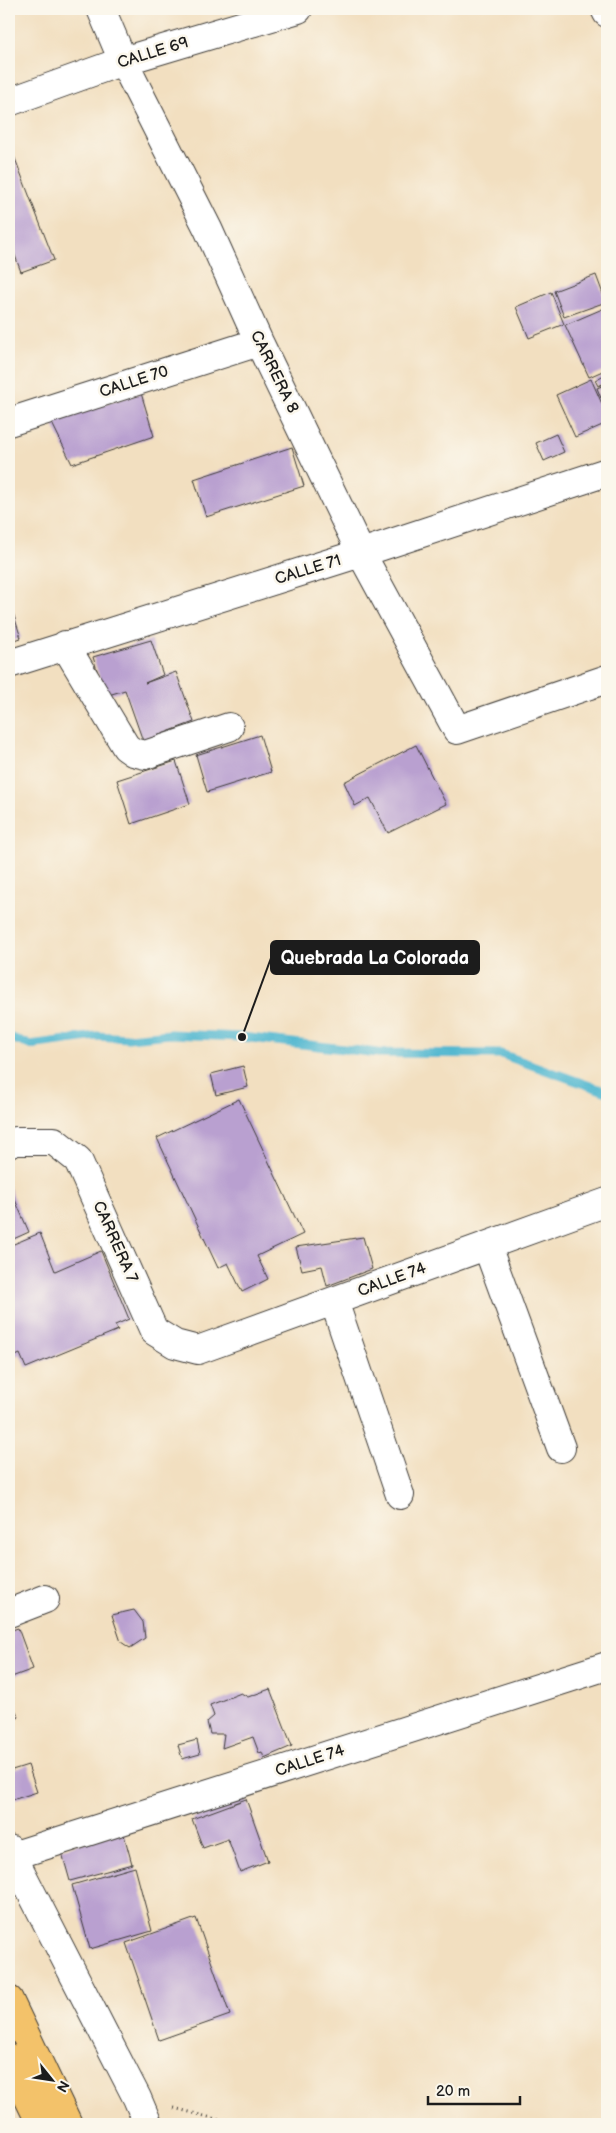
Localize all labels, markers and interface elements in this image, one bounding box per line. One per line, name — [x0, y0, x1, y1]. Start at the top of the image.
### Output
street label: CALLE 69 — [115, 33, 191, 73]
street label: CARRERA 8 — [246, 328, 302, 416]
street label: CALLE 70 — [97, 362, 171, 402]
street label: CALLE 71 — [273, 551, 343, 589]
callout: Quebrada La Colorada — [271, 941, 479, 974]
text: Quebrada La Colorada — [281, 948, 469, 969]
street label: CARRERA 7 — [89, 1198, 142, 1286]
street label: CALLE 74 — [355, 1259, 429, 1301]
street label: CALLE 74 — [273, 1741, 347, 1781]
north arrow — [28, 2056, 78, 2106]
scale bar — [428, 2073, 521, 2105]
text: N — [53, 2077, 73, 2095]
text: 20 m — [436, 2082, 470, 2101]

